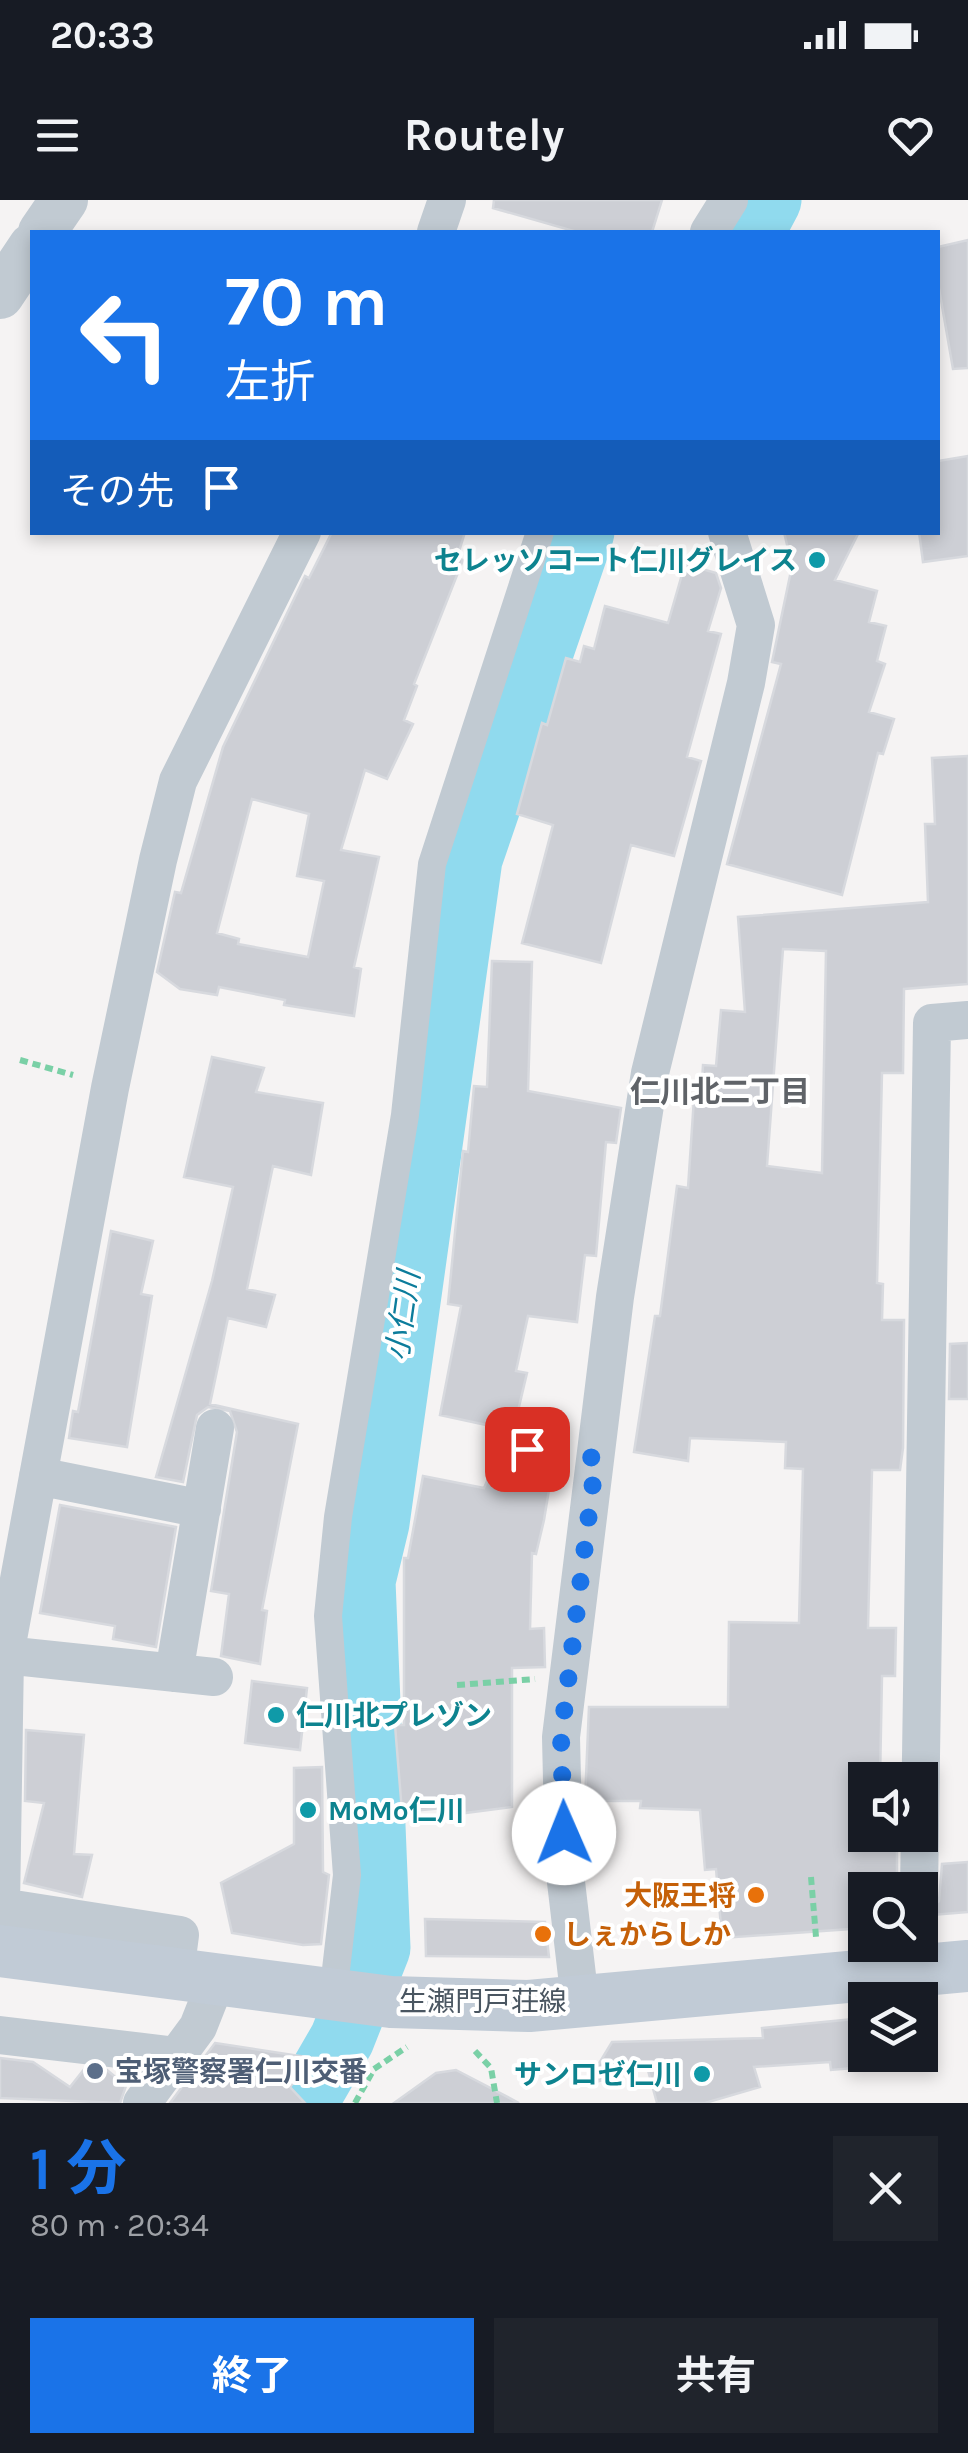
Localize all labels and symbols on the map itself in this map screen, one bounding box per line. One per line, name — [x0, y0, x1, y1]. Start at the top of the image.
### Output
place label: セレッソコート仁川グレイス — [434, 544, 797, 577]
marker: セレッソコート仁川グレイス — [806, 549, 828, 571]
district label: 仁川北二丁目 — [630, 1074, 810, 1110]
water label: 小仁川 — [379, 1266, 428, 1363]
pin — [485, 1407, 570, 1492]
place label: 仁川北プレゾン — [296, 1699, 492, 1732]
marker: 仁川北プレゾン — [265, 1704, 287, 1726]
position arrow — [512, 1781, 616, 1885]
place label: MoMo仁川 — [328, 1794, 465, 1827]
marker: MoMo仁川 — [297, 1799, 319, 1821]
place label: 大阪王将 — [624, 1879, 736, 1912]
marker: 大阪王将 — [745, 1884, 767, 1906]
place label: しぇからしか — [563, 1918, 731, 1951]
marker: しぇからしか — [532, 1923, 554, 1945]
street label: 生瀬門戸荘線 — [399, 1985, 567, 2018]
place label: 宝塚警察署仁川交番 — [115, 2055, 367, 2088]
place label: サンロゼ仁川 — [514, 2058, 682, 2091]
marker: 宝塚警察署仁川交番 — [84, 2060, 106, 2082]
marker: サンロゼ仁川 — [691, 2063, 713, 2085]

